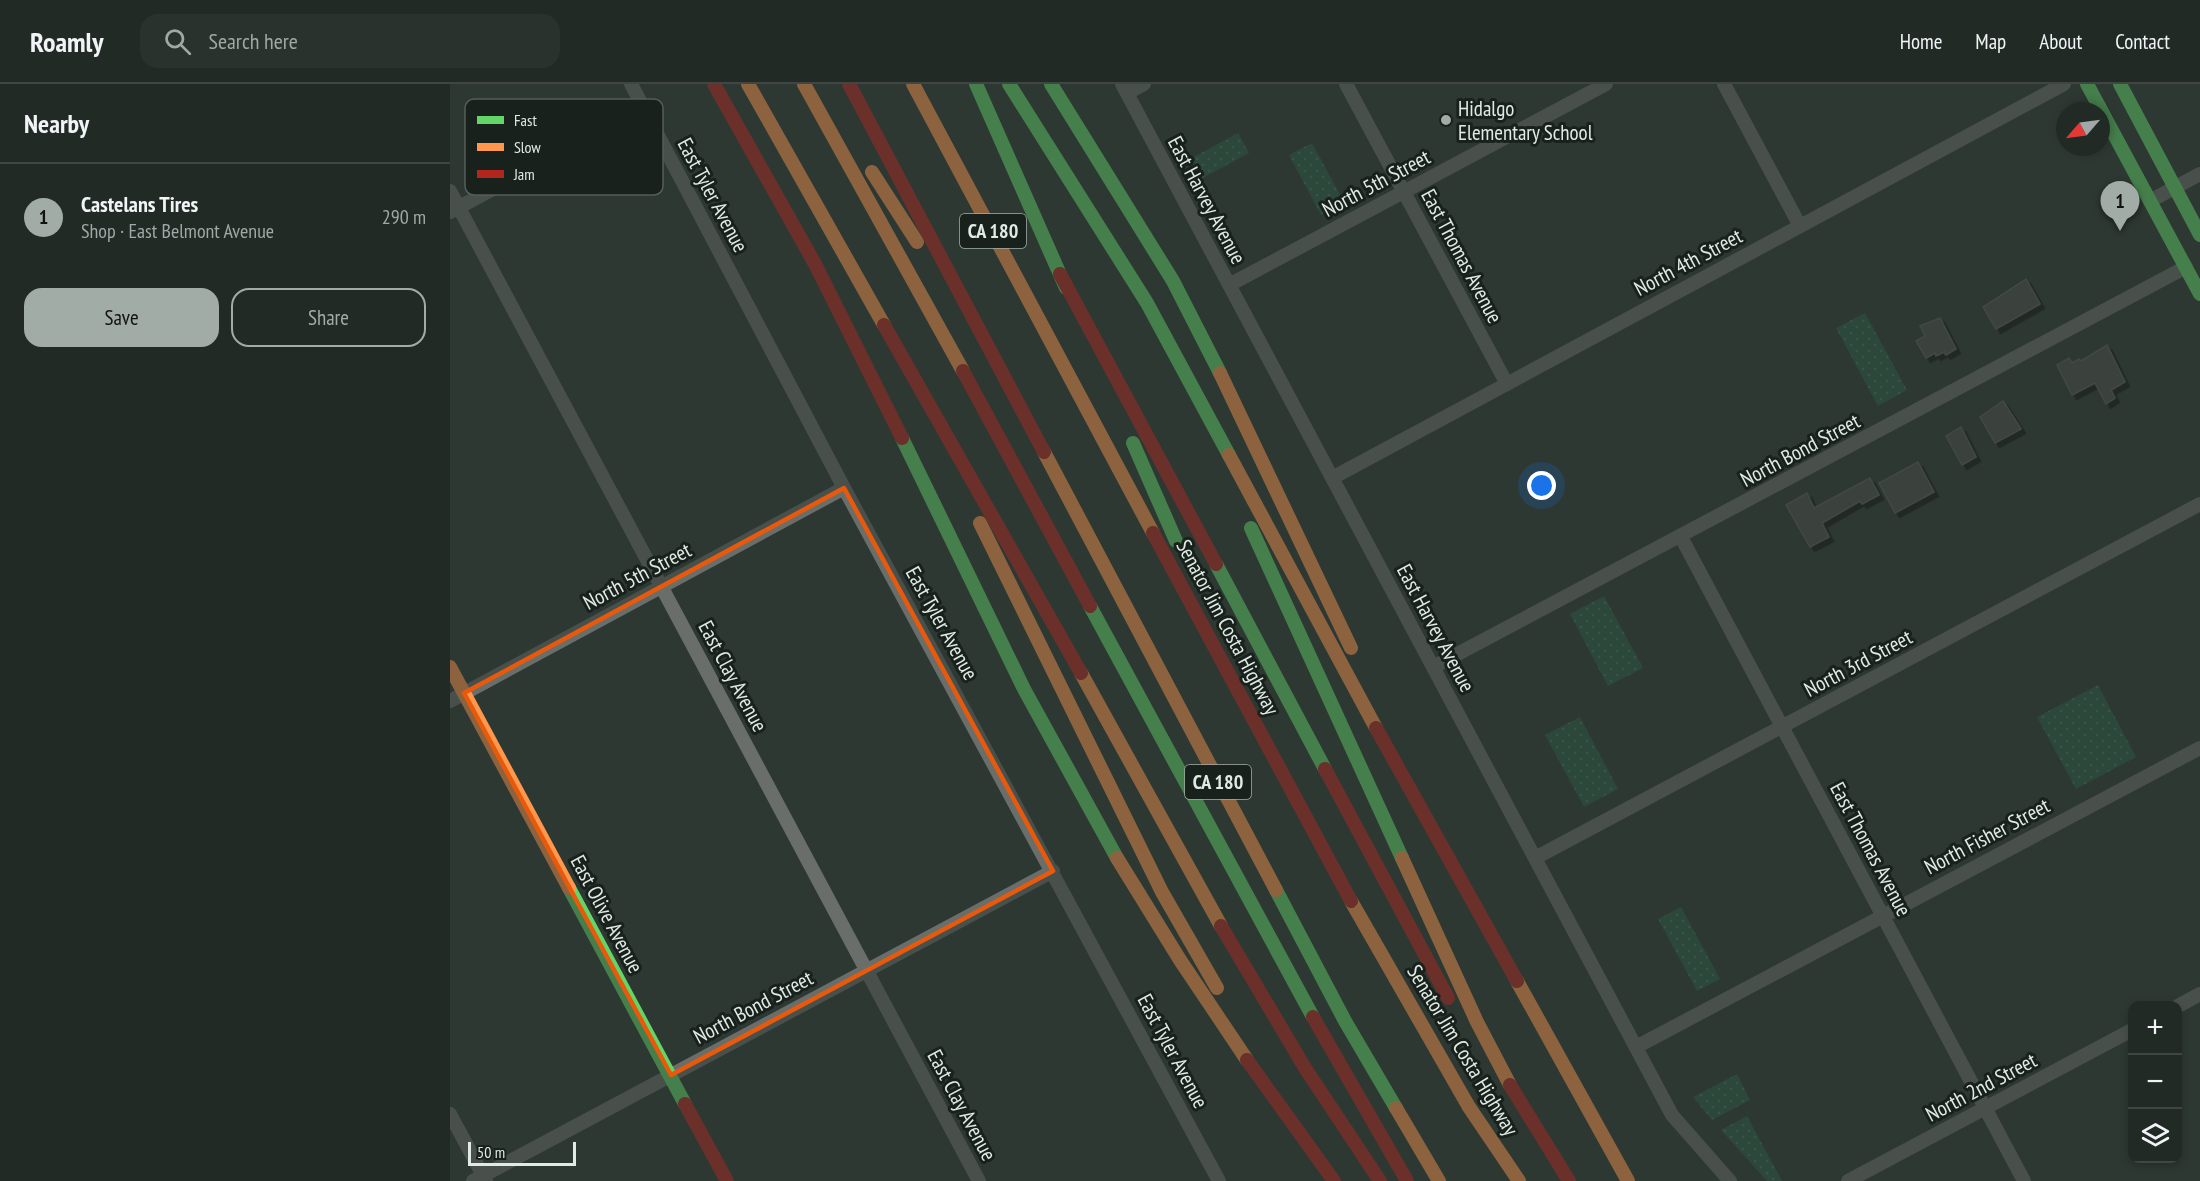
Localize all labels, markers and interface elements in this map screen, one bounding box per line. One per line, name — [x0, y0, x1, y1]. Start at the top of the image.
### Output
search box — [140, 14, 560, 68]
text: Roamly — [30, 23, 104, 60]
icon: search — [161, 25, 194, 58]
text: Search here — [209, 27, 298, 55]
text: Home — [1900, 28, 1942, 55]
text: Map — [1975, 28, 2006, 55]
text: About — [2039, 28, 2082, 55]
text: Contact — [2115, 28, 2170, 55]
place label: Hidalgo Elementary School — [1458, 95, 1593, 146]
legend — [465, 99, 663, 195]
north arrow — [2056, 102, 2110, 156]
text: Nearby — [24, 107, 89, 140]
text: Fast — [514, 110, 537, 130]
marker: Hidalgo Elementary School — [1439, 113, 1453, 127]
street label: East Harvey Avenue — [1162, 131, 1252, 269]
street label: East Tyler Avenue — [672, 133, 754, 257]
text: Slow — [514, 137, 541, 157]
street label: North 5th Street — [1317, 143, 1435, 223]
text: Jam — [513, 164, 535, 184]
pin: 1 — [2100, 182, 2140, 231]
street label: East Thomas Avenue — [1415, 184, 1509, 328]
text: Castelans Tires — [81, 190, 198, 218]
text: 1 — [39, 204, 48, 230]
text: 290 m — [382, 204, 426, 230]
road number: CA 180 — [960, 214, 1026, 248]
text: Shop · East Belmont Avenue — [81, 218, 274, 244]
street label: North 4th Street — [1629, 222, 1747, 302]
button: Save — [24, 288, 219, 347]
button: Share — [231, 288, 426, 347]
street label: North Bond Street — [1736, 407, 1864, 493]
your location — [1527, 471, 1556, 500]
street label: Senator Jim Costa Highway — [1170, 535, 1286, 719]
street label: North 5th Street — [578, 536, 696, 616]
street label: East Harvey Avenue — [1391, 559, 1481, 697]
street label: East Tyler Avenue — [900, 562, 984, 684]
street label: East Clay Avenue — [692, 616, 774, 736]
street label: North 3rd Street — [1799, 623, 1917, 703]
road number: CA 180 — [1185, 765, 1251, 799]
street label: East Thomas Avenue — [1824, 777, 1918, 921]
street label: North Fisher Street — [1920, 792, 2054, 880]
street label: East Olive Avenue — [565, 850, 649, 978]
street label: Senator Jim Costa Highway — [1401, 960, 1525, 1140]
street label: North Bond Street — [689, 964, 817, 1050]
street label: East Tyler Avenue — [1132, 989, 1214, 1113]
map controls — [2128, 1001, 2182, 1163]
button: + — [2128, 1001, 2182, 1055]
street label: East Clay Avenue — [921, 1045, 1003, 1165]
street label: North 2nd Street — [1921, 1046, 2041, 1128]
button: − — [2128, 1055, 2182, 1109]
button: layers — [2128, 1109, 2182, 1163]
scale bar — [468, 1139, 576, 1166]
text: 50 m — [477, 1142, 505, 1162]

